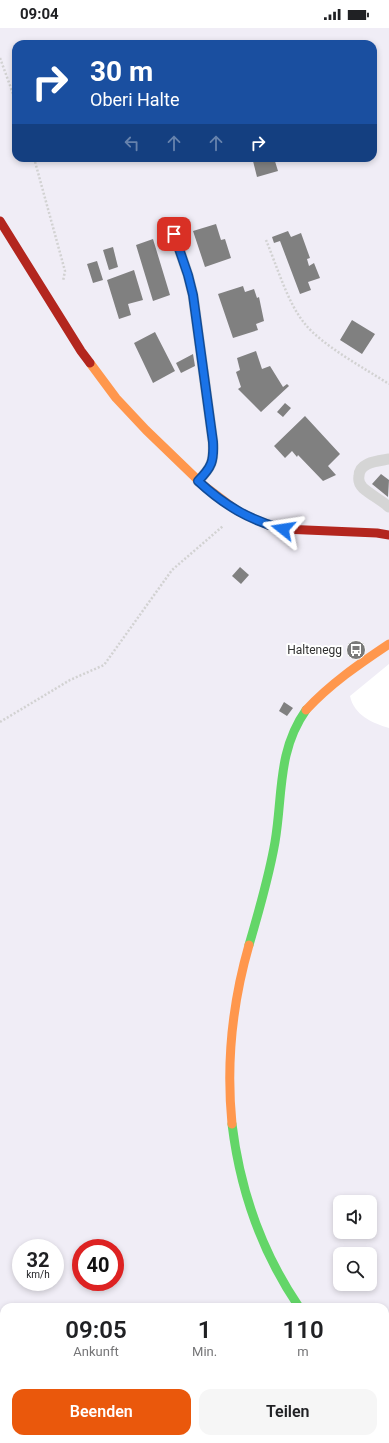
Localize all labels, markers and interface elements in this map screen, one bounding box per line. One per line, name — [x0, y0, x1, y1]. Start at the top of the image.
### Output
text: 09:04 — [20, 5, 59, 23]
text: 30 m — [90, 55, 153, 88]
icon: right — [24, 56, 76, 108]
text: Oberi Halte — [90, 89, 179, 110]
icon: left — [121, 132, 143, 154]
icon: ahead — [163, 132, 185, 154]
icon: ahead — [205, 132, 227, 154]
icon: right — [247, 132, 269, 154]
pin — [157, 217, 191, 251]
icon: arrive — [163, 223, 185, 245]
position arrow — [262, 508, 304, 550]
bus stop icon: Haltenegg — [345, 639, 367, 661]
place label: Haltenegg — [287, 643, 342, 657]
map controls — [333, 1195, 377, 1291]
button: sound — [333, 1195, 377, 1239]
speed limit sign: 40 — [72, 1239, 124, 1291]
button: search — [333, 1247, 377, 1291]
text: 32 — [27, 1248, 49, 1272]
text: km/h — [26, 1269, 50, 1280]
text: 09:05 — [65, 1316, 127, 1344]
text: 1 — [198, 1316, 211, 1344]
text: 110 — [283, 1316, 324, 1344]
text: Ankunft — [73, 1344, 119, 1359]
text: Min. — [192, 1344, 217, 1359]
text: m — [297, 1344, 309, 1359]
button: Beenden — [12, 1389, 191, 1435]
button: Teilen — [199, 1389, 377, 1435]

